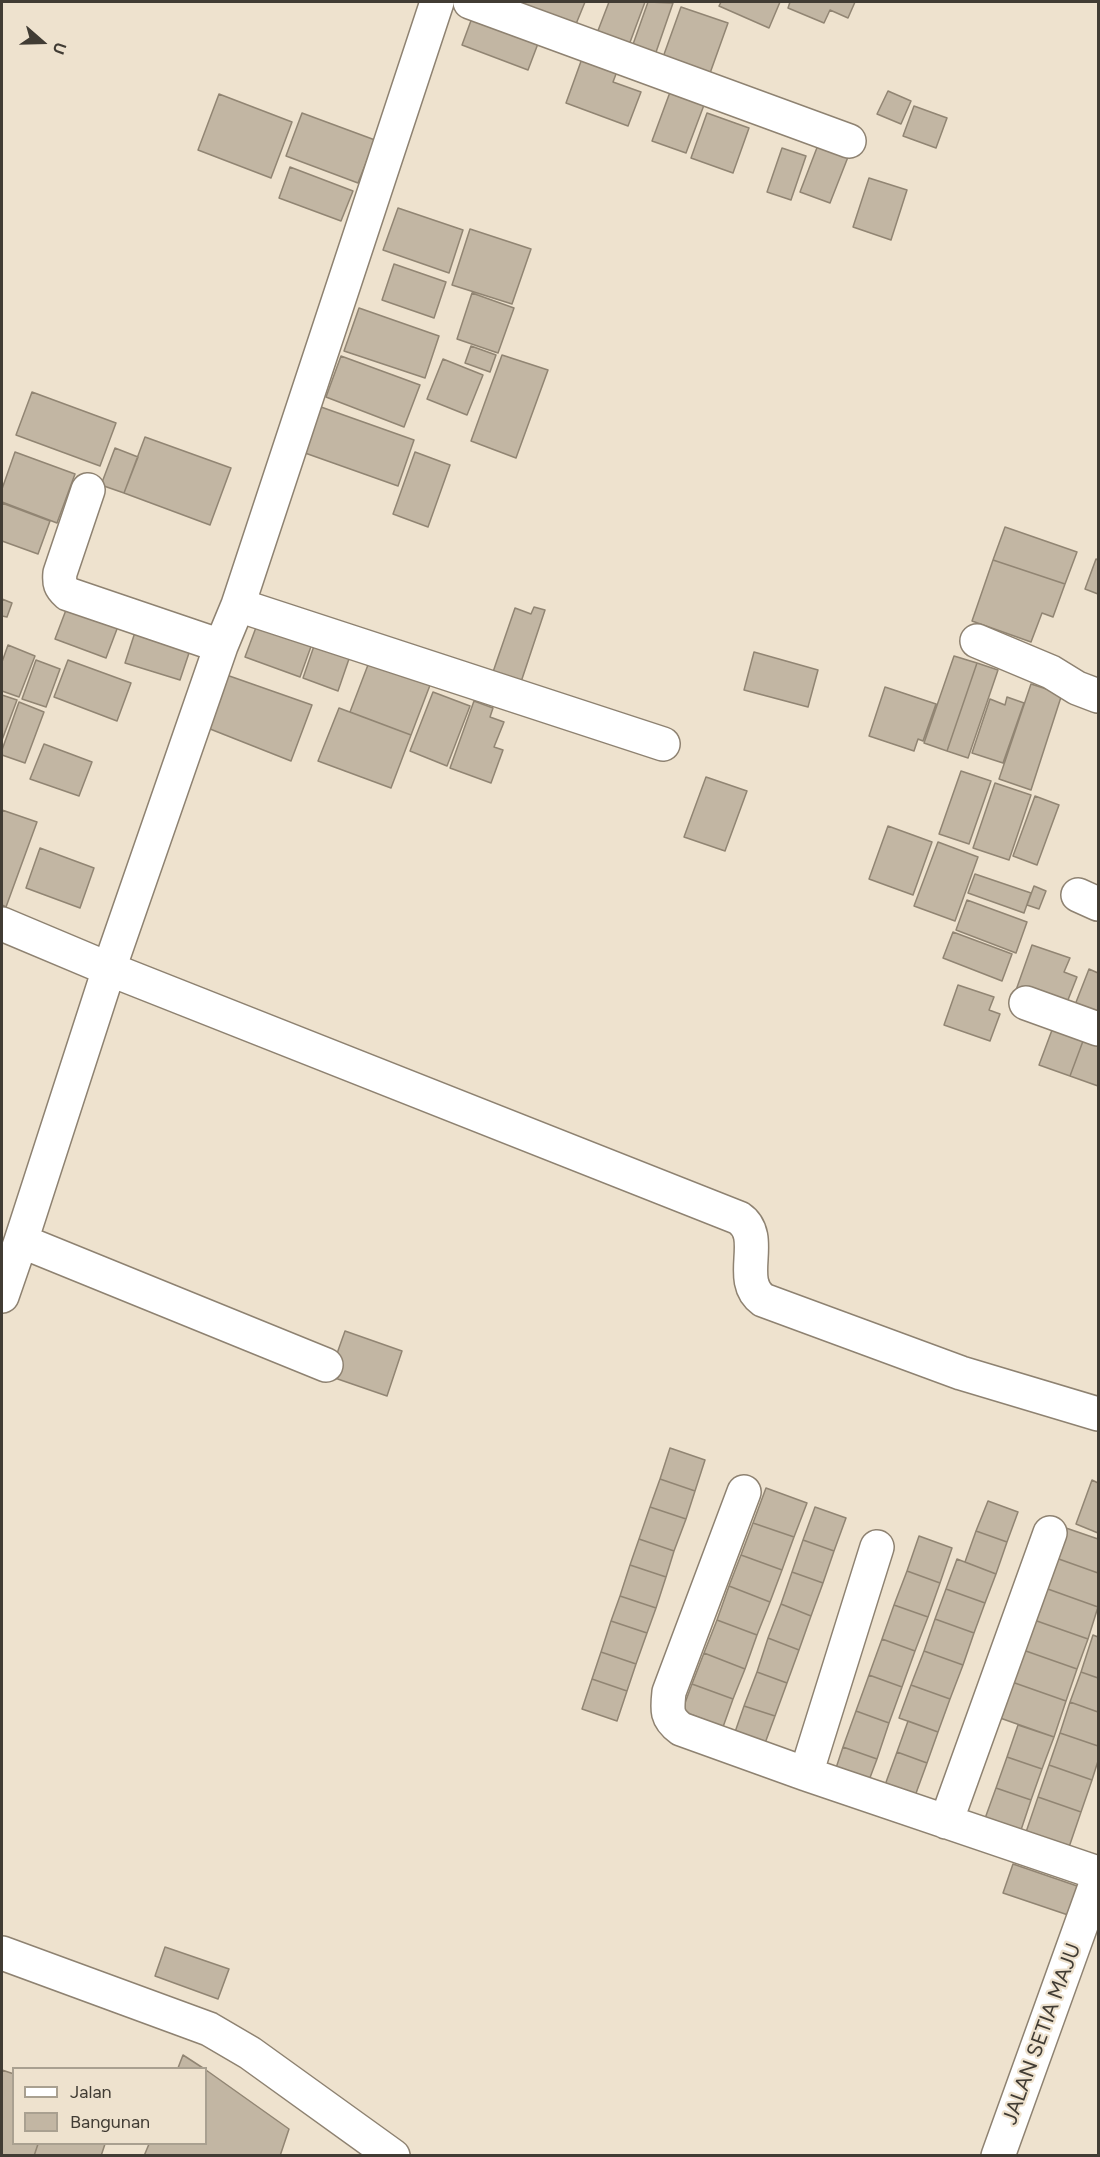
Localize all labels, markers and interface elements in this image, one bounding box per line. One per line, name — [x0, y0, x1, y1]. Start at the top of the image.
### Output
north arrow — [12, 12, 72, 72]
text: U — [49, 40, 70, 57]
street label: JALAN SETIA MAJU — [997, 1940, 1087, 2128]
legend — [12, 2067, 207, 2145]
text: Jalan — [70, 2081, 112, 2103]
text: Bangunan — [70, 2111, 150, 2133]

